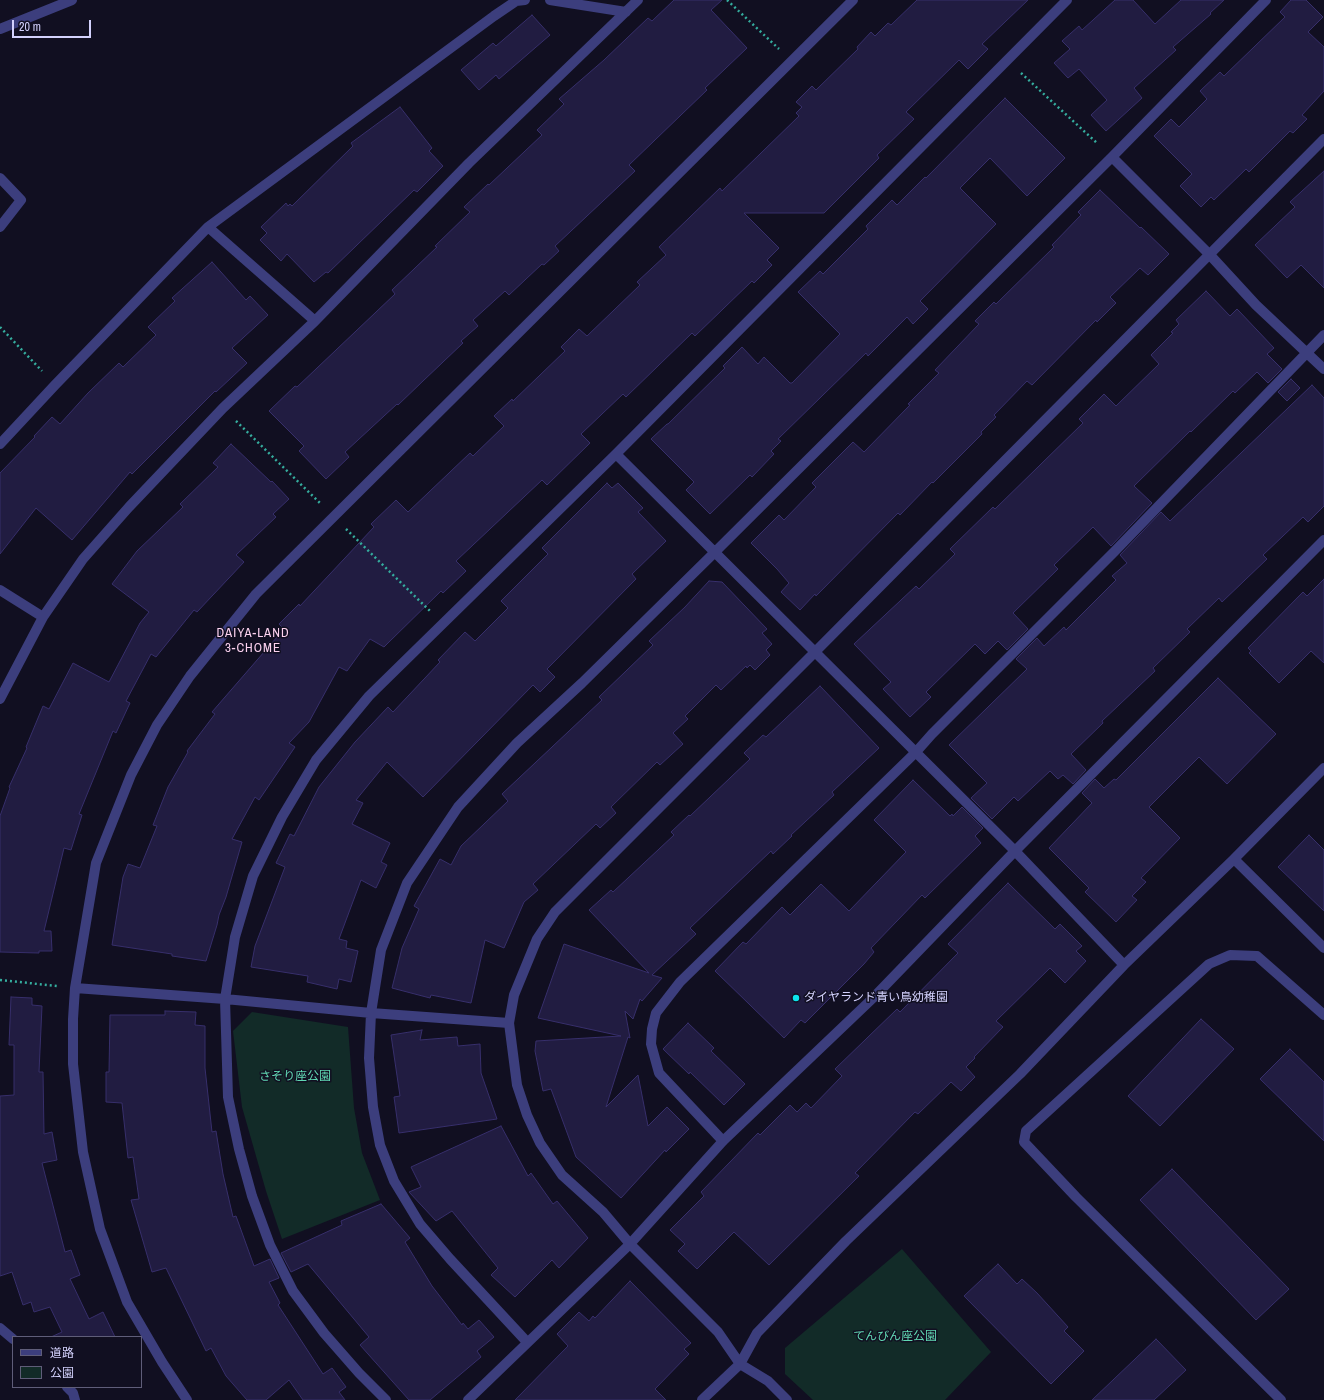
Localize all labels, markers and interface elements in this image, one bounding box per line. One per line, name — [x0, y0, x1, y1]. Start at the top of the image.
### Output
scale bar — [14, 12, 93, 38]
text: 20 m — [19, 19, 41, 35]
district label: DAIYA-LAND 3-CHOME — [216, 626, 290, 657]
place label: ダイヤランド青い鳥幼稚園 — [804, 991, 948, 1005]
marker: ダイヤランド青い鳥幼稚園 — [791, 993, 801, 1003]
park label: さそり座公園 — [259, 1070, 331, 1084]
park label: てんびん座公園 — [853, 1330, 937, 1344]
legend — [12, 1336, 142, 1388]
text: 道路 — [50, 1345, 74, 1361]
text: 公園 — [50, 1365, 74, 1381]

